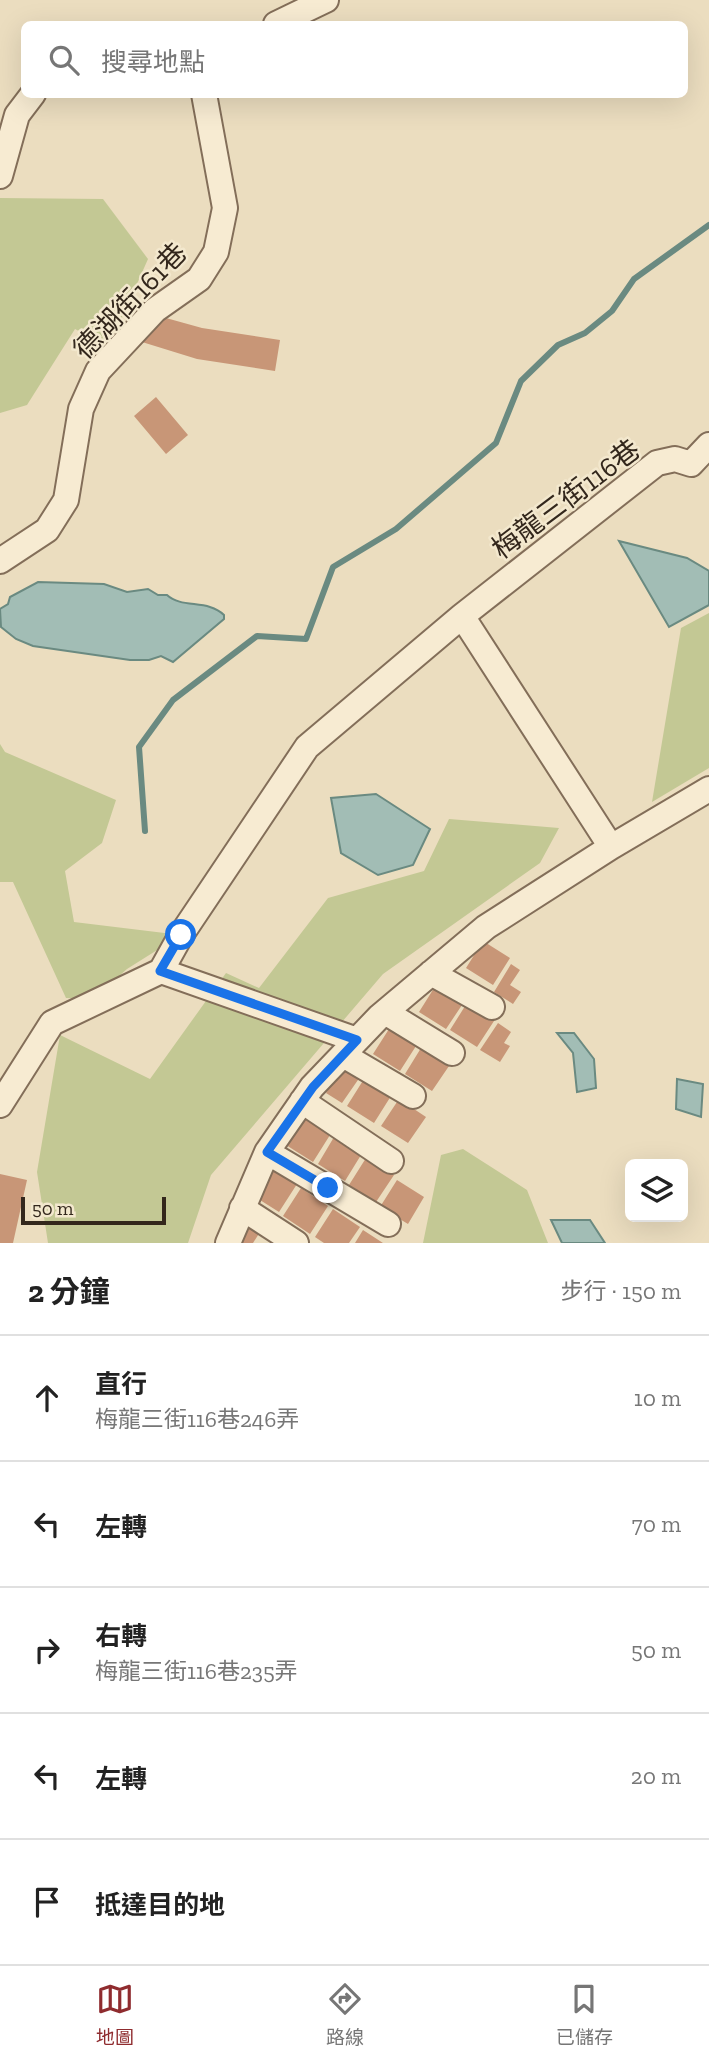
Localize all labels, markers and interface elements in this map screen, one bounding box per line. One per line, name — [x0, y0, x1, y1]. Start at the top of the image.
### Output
search box — [21, 21, 688, 98]
icon: search — [45, 41, 83, 79]
text: 搜尋地點 — [101, 46, 205, 78]
street label: 德湖街161巷 — [67, 236, 193, 366]
street label: 梅龍三街116巷 — [486, 433, 646, 565]
route start — [165, 919, 196, 950]
map controls — [625, 1159, 688, 1222]
button: layers — [625, 1159, 688, 1222]
route end — [312, 1172, 343, 1203]
scale bar — [21, 1194, 166, 1226]
text: 50 m — [32, 1197, 73, 1220]
text: 2 分鐘 — [28, 1274, 110, 1310]
text: 步行 · 150 m — [561, 1277, 681, 1305]
text: 直行 — [95, 1368, 147, 1400]
icon: ahead — [28, 1379, 66, 1417]
text: 10 m — [634, 1384, 681, 1412]
text: 梅龍三街116巷246弄 — [95, 1405, 299, 1433]
icon: left — [28, 1505, 66, 1543]
text: 70 m — [632, 1510, 681, 1538]
text: 左轉 — [95, 1511, 147, 1543]
text: 右轉 — [95, 1620, 147, 1652]
icon: right — [28, 1631, 66, 1669]
text: 50 m — [631, 1636, 681, 1664]
text: 梅龍三街116巷235弄 — [95, 1657, 298, 1685]
icon: left — [28, 1757, 66, 1795]
text: 20 m — [631, 1762, 681, 1790]
text: 左轉 — [95, 1763, 147, 1795]
icon: arrive — [28, 1883, 66, 1921]
text: 抵達目的地 — [95, 1889, 225, 1921]
tab: 地圖 — [96, 1980, 134, 2049]
tab: 路線 — [326, 1980, 364, 2049]
tab: 已儲存 — [556, 1980, 613, 2049]

